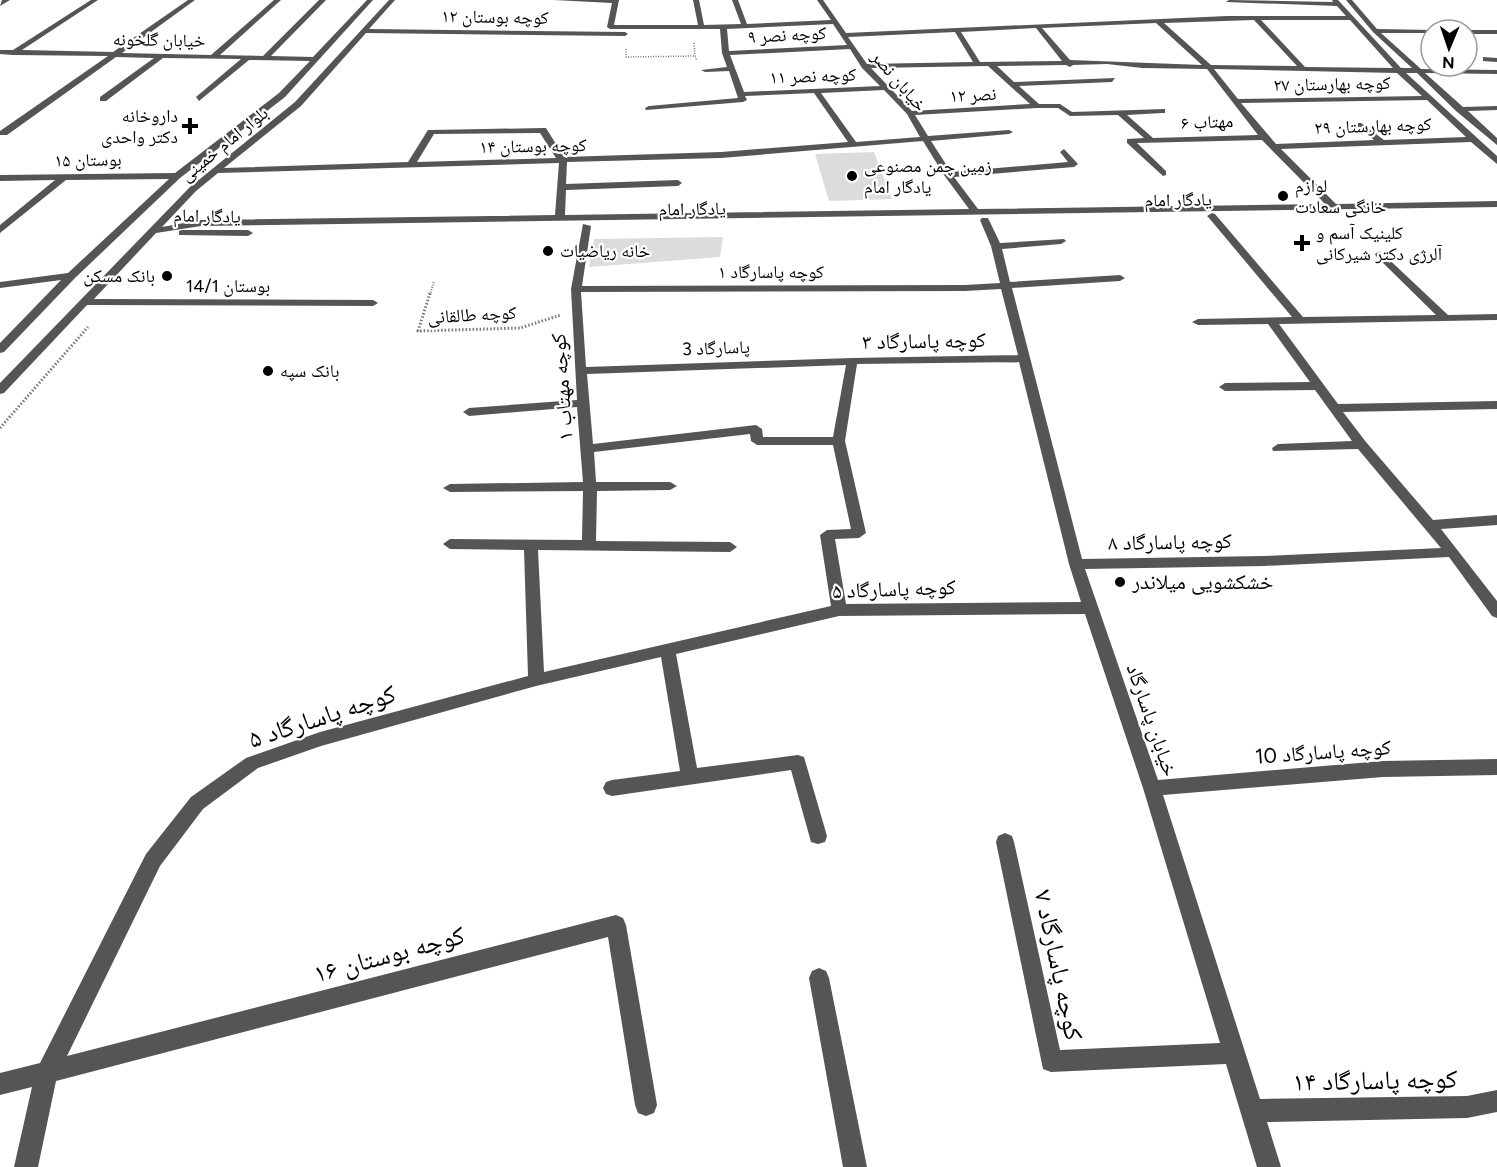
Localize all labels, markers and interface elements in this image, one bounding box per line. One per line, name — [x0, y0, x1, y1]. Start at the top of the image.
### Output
street label: کوچه بوستان ۱۲ — [441, 5, 549, 29]
north arrow — [1419, 18, 1479, 78]
street label: کوچه نصر ۹ — [747, 22, 827, 48]
street label: خیابان گلخونه — [113, 28, 205, 52]
street label: خیابان نصر — [866, 45, 931, 116]
text: N — [1442, 53, 1455, 72]
street label: کوچه نصر ۱۱ — [769, 63, 857, 89]
street label: کوچه بهارستان ۲۷ — [1273, 72, 1391, 96]
street label: نصر ۱۲ — [949, 83, 997, 107]
street label: بلوار امام خمینی — [176, 102, 273, 187]
place label: داروخانه دکتر واحدی — [101, 105, 178, 148]
street label: مهتاب ۶ — [1180, 110, 1234, 134]
street label: کوچه بهارستان ۲۹ — [1314, 113, 1433, 139]
marker: داروخانه دکتر واحدی — [183, 119, 197, 133]
street label: کوچه بوستان ۱۴ — [479, 134, 587, 158]
street label: بوستان ۱۵ — [54, 148, 122, 172]
place label: زمین چمن مصنوعی یادگار امام — [864, 155, 992, 199]
marker: زمین چمن مصنوعی یادگار امام — [845, 169, 859, 183]
place label: لوازم خانگی سعادت — [1295, 175, 1386, 218]
street label: یادگار امام — [1144, 188, 1212, 213]
marker: لوازم خانگی سعادت — [1276, 189, 1290, 203]
street label: یادگار امام — [658, 197, 726, 222]
street label: یادگار امام — [173, 204, 241, 229]
place label: کلینیک آسم و آلرژی دکتر شیرکانی — [1316, 222, 1442, 265]
marker: کلینیک آسم و آلرژی دکتر شیرکانی — [1293, 234, 1311, 252]
place label: خانه ریاضیات — [560, 240, 650, 262]
marker: خانه ریاضیات — [541, 244, 555, 258]
street label: کوچه پاسارگاد ۱ — [718, 261, 825, 283]
place label: بانک مسکن — [83, 265, 155, 287]
marker: بانک مسکن — [160, 269, 174, 283]
street label: بوستان 14/1 — [186, 275, 270, 297]
street label: کوچه طالقانی — [427, 302, 518, 328]
street label: کوچه پاسارگاد ۳ — [862, 327, 986, 354]
street label: کوچه مهتاب ۱ — [545, 332, 578, 442]
street label: پاسارگاد 3 — [682, 336, 750, 360]
place label: بانک سپه — [280, 360, 339, 382]
marker: بانک سپه — [261, 364, 275, 378]
street label: کوچه پاسارگاد ۸ — [1108, 528, 1232, 555]
place label: خشکشویی میلاندر — [1131, 569, 1273, 595]
street label: کوچه پاسارگاد ۵ — [832, 574, 957, 603]
marker: خشکشویی میلاندر — [1113, 575, 1127, 589]
street label: خیابان پاسارگاد — [1121, 660, 1183, 779]
street label: کوچه پاسارگاد ۵ — [244, 677, 400, 755]
street label: کوچه پاسارگاد 10 — [1254, 734, 1392, 769]
street label: کوچه پاسارگاد ۷ — [1027, 887, 1091, 1043]
street label: کوچه بوستان ۱۶ — [310, 918, 468, 990]
street label: کوچه پاسارگاد ۱۴ — [1292, 1063, 1458, 1098]

